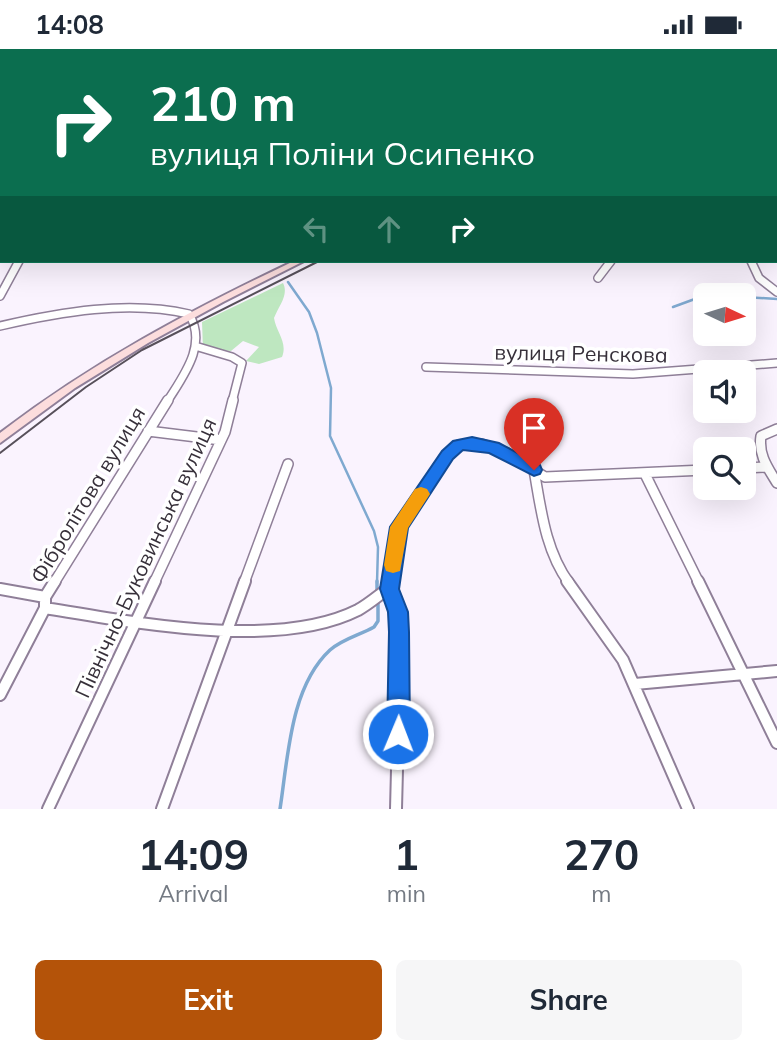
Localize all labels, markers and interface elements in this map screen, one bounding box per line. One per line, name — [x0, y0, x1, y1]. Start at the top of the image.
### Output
text: 14:08 — [35, 8, 104, 41]
text: 210 m — [150, 72, 296, 133]
icon: right — [35, 77, 126, 168]
text: вулиця Поліни Осипенко — [150, 133, 535, 173]
icon: left — [297, 210, 335, 248]
icon: ahead — [370, 210, 408, 248]
icon: right — [443, 210, 481, 248]
north arrow — [693, 283, 756, 347]
map controls — [693, 283, 756, 500]
street label: вулиця Ренскова — [494, 338, 668, 368]
button: sound — [693, 360, 756, 423]
pin — [504, 398, 564, 470]
street label: Фібролітова вулиця — [24, 401, 150, 587]
icon: arrive — [515, 409, 553, 447]
street label: Північно-Буковинська вулиця — [69, 413, 222, 702]
button: search — [693, 437, 756, 500]
position arrow — [361, 697, 435, 771]
text: 14:09 — [138, 828, 249, 881]
text: 1 — [394, 828, 419, 881]
text: 270 — [564, 828, 639, 881]
text: Arrival — [158, 879, 229, 908]
text: min — [387, 879, 426, 908]
text: m — [591, 879, 612, 908]
button: Exit — [35, 960, 382, 1040]
button: Share — [396, 960, 742, 1040]

